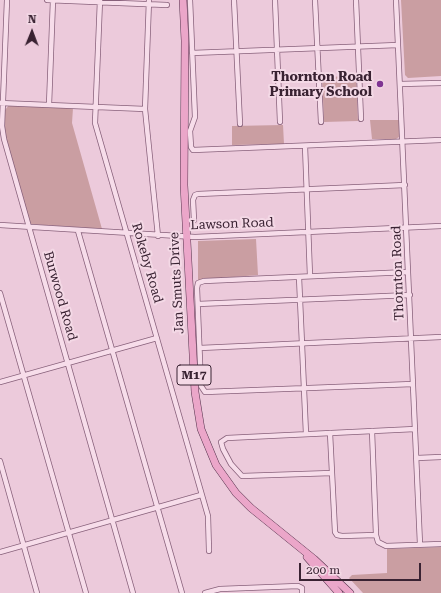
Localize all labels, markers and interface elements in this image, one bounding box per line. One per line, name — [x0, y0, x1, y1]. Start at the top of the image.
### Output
north arrow — [12, 12, 52, 52]
text: N — [28, 13, 37, 26]
place label: Thornton Road Primary School — [270, 69, 372, 100]
marker: Thornton Road Primary School — [375, 79, 385, 89]
street label: Lawson Road — [190, 215, 274, 233]
street label: Rokeby Road — [128, 221, 166, 305]
street label: Thornton Road — [389, 225, 407, 321]
street label: Jan Smuts Drive — [167, 232, 187, 334]
street label: Burwood Road — [40, 249, 80, 343]
road number: M17 — [177, 365, 211, 385]
scale bar — [301, 555, 423, 581]
text: 200 m — [306, 563, 340, 577]

